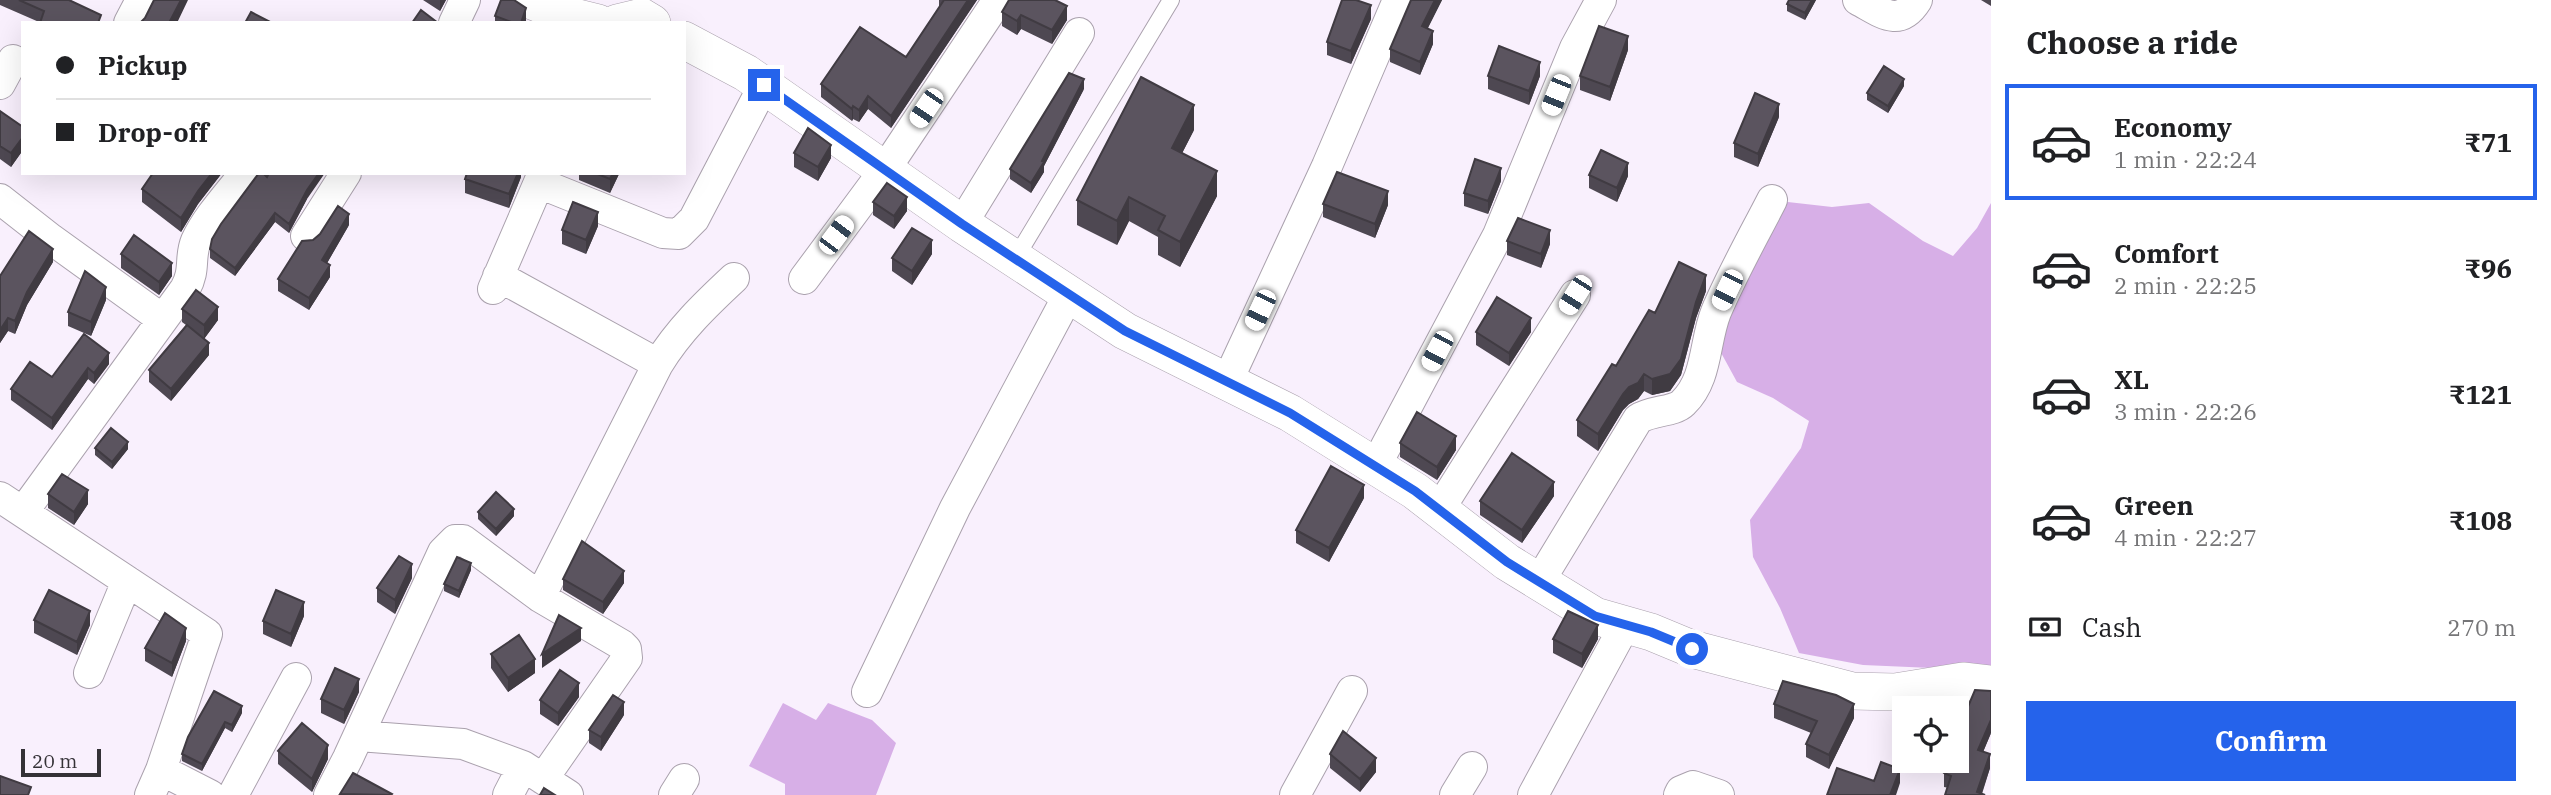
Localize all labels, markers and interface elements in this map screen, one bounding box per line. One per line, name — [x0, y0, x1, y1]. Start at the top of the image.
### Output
text: Choose a ride — [2026, 21, 2238, 63]
text: Pickup — [98, 48, 188, 82]
route end — [748, 69, 780, 101]
car — [1539, 72, 1574, 118]
car — [906, 85, 947, 131]
text: Economy — [2114, 110, 2232, 144]
icon: car — [2030, 111, 2093, 174]
text: Drop-off — [98, 115, 209, 149]
text: ₹71 — [2464, 125, 2512, 159]
text: 1 min · 22:24 — [2114, 144, 2257, 174]
car — [815, 212, 858, 258]
text: Comfort — [2114, 236, 2219, 270]
icon: car — [2030, 237, 2093, 300]
text: ₹96 — [2464, 251, 2512, 285]
car — [1709, 267, 1746, 313]
text: 2 min · 22:25 — [2114, 270, 2257, 300]
car — [1555, 272, 1596, 318]
car — [1242, 287, 1279, 333]
car — [1418, 328, 1457, 374]
text: XL — [2114, 362, 2149, 396]
icon: car — [2030, 363, 2093, 426]
text: ₹121 — [2449, 377, 2512, 411]
text: 3 min · 22:26 — [2114, 396, 2257, 426]
text: Green — [2114, 488, 2194, 522]
icon: car — [2030, 489, 2093, 552]
text: ₹108 — [2449, 503, 2512, 537]
text: 4 min · 22:27 — [2114, 522, 2257, 552]
icon: cash — [2026, 608, 2064, 646]
text: Cash — [2082, 610, 2142, 644]
text: 270 m — [2447, 612, 2516, 642]
route start — [1676, 633, 1708, 665]
map controls — [1892, 696, 1969, 773]
button: locate — [1892, 696, 1969, 773]
button: Confirm — [2026, 701, 2516, 781]
scale bar — [21, 746, 102, 778]
text: 20 m — [32, 749, 77, 773]

